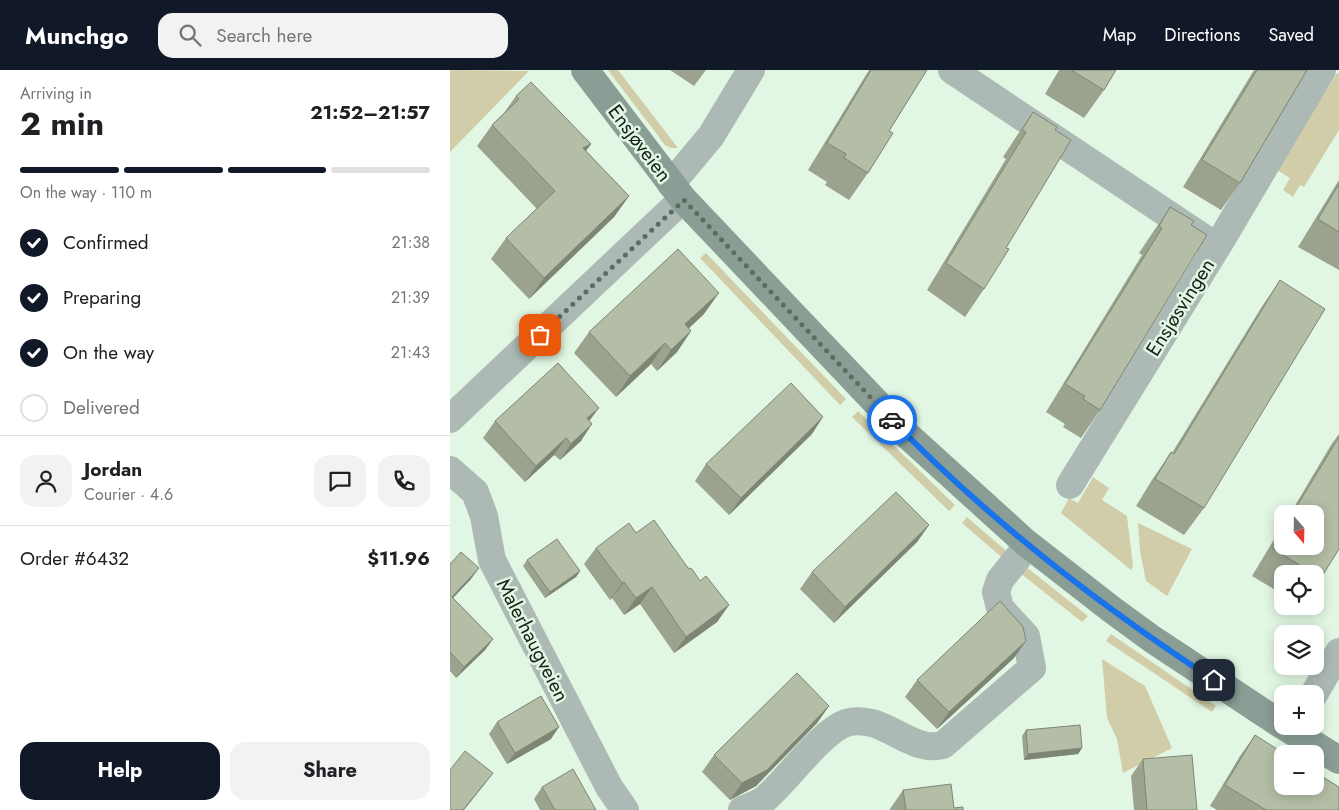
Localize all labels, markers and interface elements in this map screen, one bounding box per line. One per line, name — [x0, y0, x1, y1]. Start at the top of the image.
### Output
search box — [158, 13, 508, 58]
text: Munchgo — [25, 18, 128, 53]
icon: search — [176, 21, 204, 49]
text: Search here — [216, 22, 312, 49]
text: Map — [1103, 22, 1136, 48]
text: Directions — [1164, 22, 1240, 48]
text: Saved — [1268, 22, 1314, 48]
text: Arriving in — [20, 82, 92, 105]
text: 21:52–21:57 — [310, 99, 430, 126]
street label: Ensjøveien — [601, 99, 678, 188]
text: 2 min — [20, 101, 104, 147]
text: On the way · 110 m — [20, 181, 152, 204]
icon: check — [20, 229, 48, 257]
text: Confirmed — [63, 229, 149, 256]
text: 21:38 — [391, 231, 430, 254]
street label: Ensjøsvingen — [1139, 253, 1222, 362]
icon: check — [20, 284, 48, 312]
text: Preparing — [63, 284, 141, 311]
text: 21:39 — [391, 286, 430, 309]
pin — [519, 314, 561, 356]
icon: bag — [526, 321, 554, 349]
icon: check — [20, 339, 48, 367]
text: On the way — [63, 339, 154, 366]
text: 21:43 — [391, 341, 430, 364]
text: Delivered — [63, 394, 140, 421]
courier — [867, 395, 917, 445]
icon: car — [878, 406, 906, 434]
button: person — [20, 455, 72, 507]
button: chat — [314, 455, 366, 507]
button: phone — [378, 455, 430, 507]
text: Jordan — [84, 456, 142, 483]
text: Courier · 4.6 — [84, 483, 173, 506]
north arrow — [1274, 505, 1324, 555]
map controls — [1274, 505, 1324, 795]
text: Order #6432 — [20, 545, 129, 572]
text: $11.96 — [367, 545, 430, 572]
button: locate — [1274, 565, 1324, 615]
street label: Malerhaugveien — [489, 574, 576, 707]
button: layers — [1274, 625, 1324, 675]
pin — [1193, 659, 1235, 701]
icon: home — [1200, 666, 1228, 694]
button: + — [1274, 685, 1324, 735]
button: Help — [20, 742, 220, 800]
button: Share — [230, 742, 430, 800]
button: − — [1274, 745, 1324, 795]

